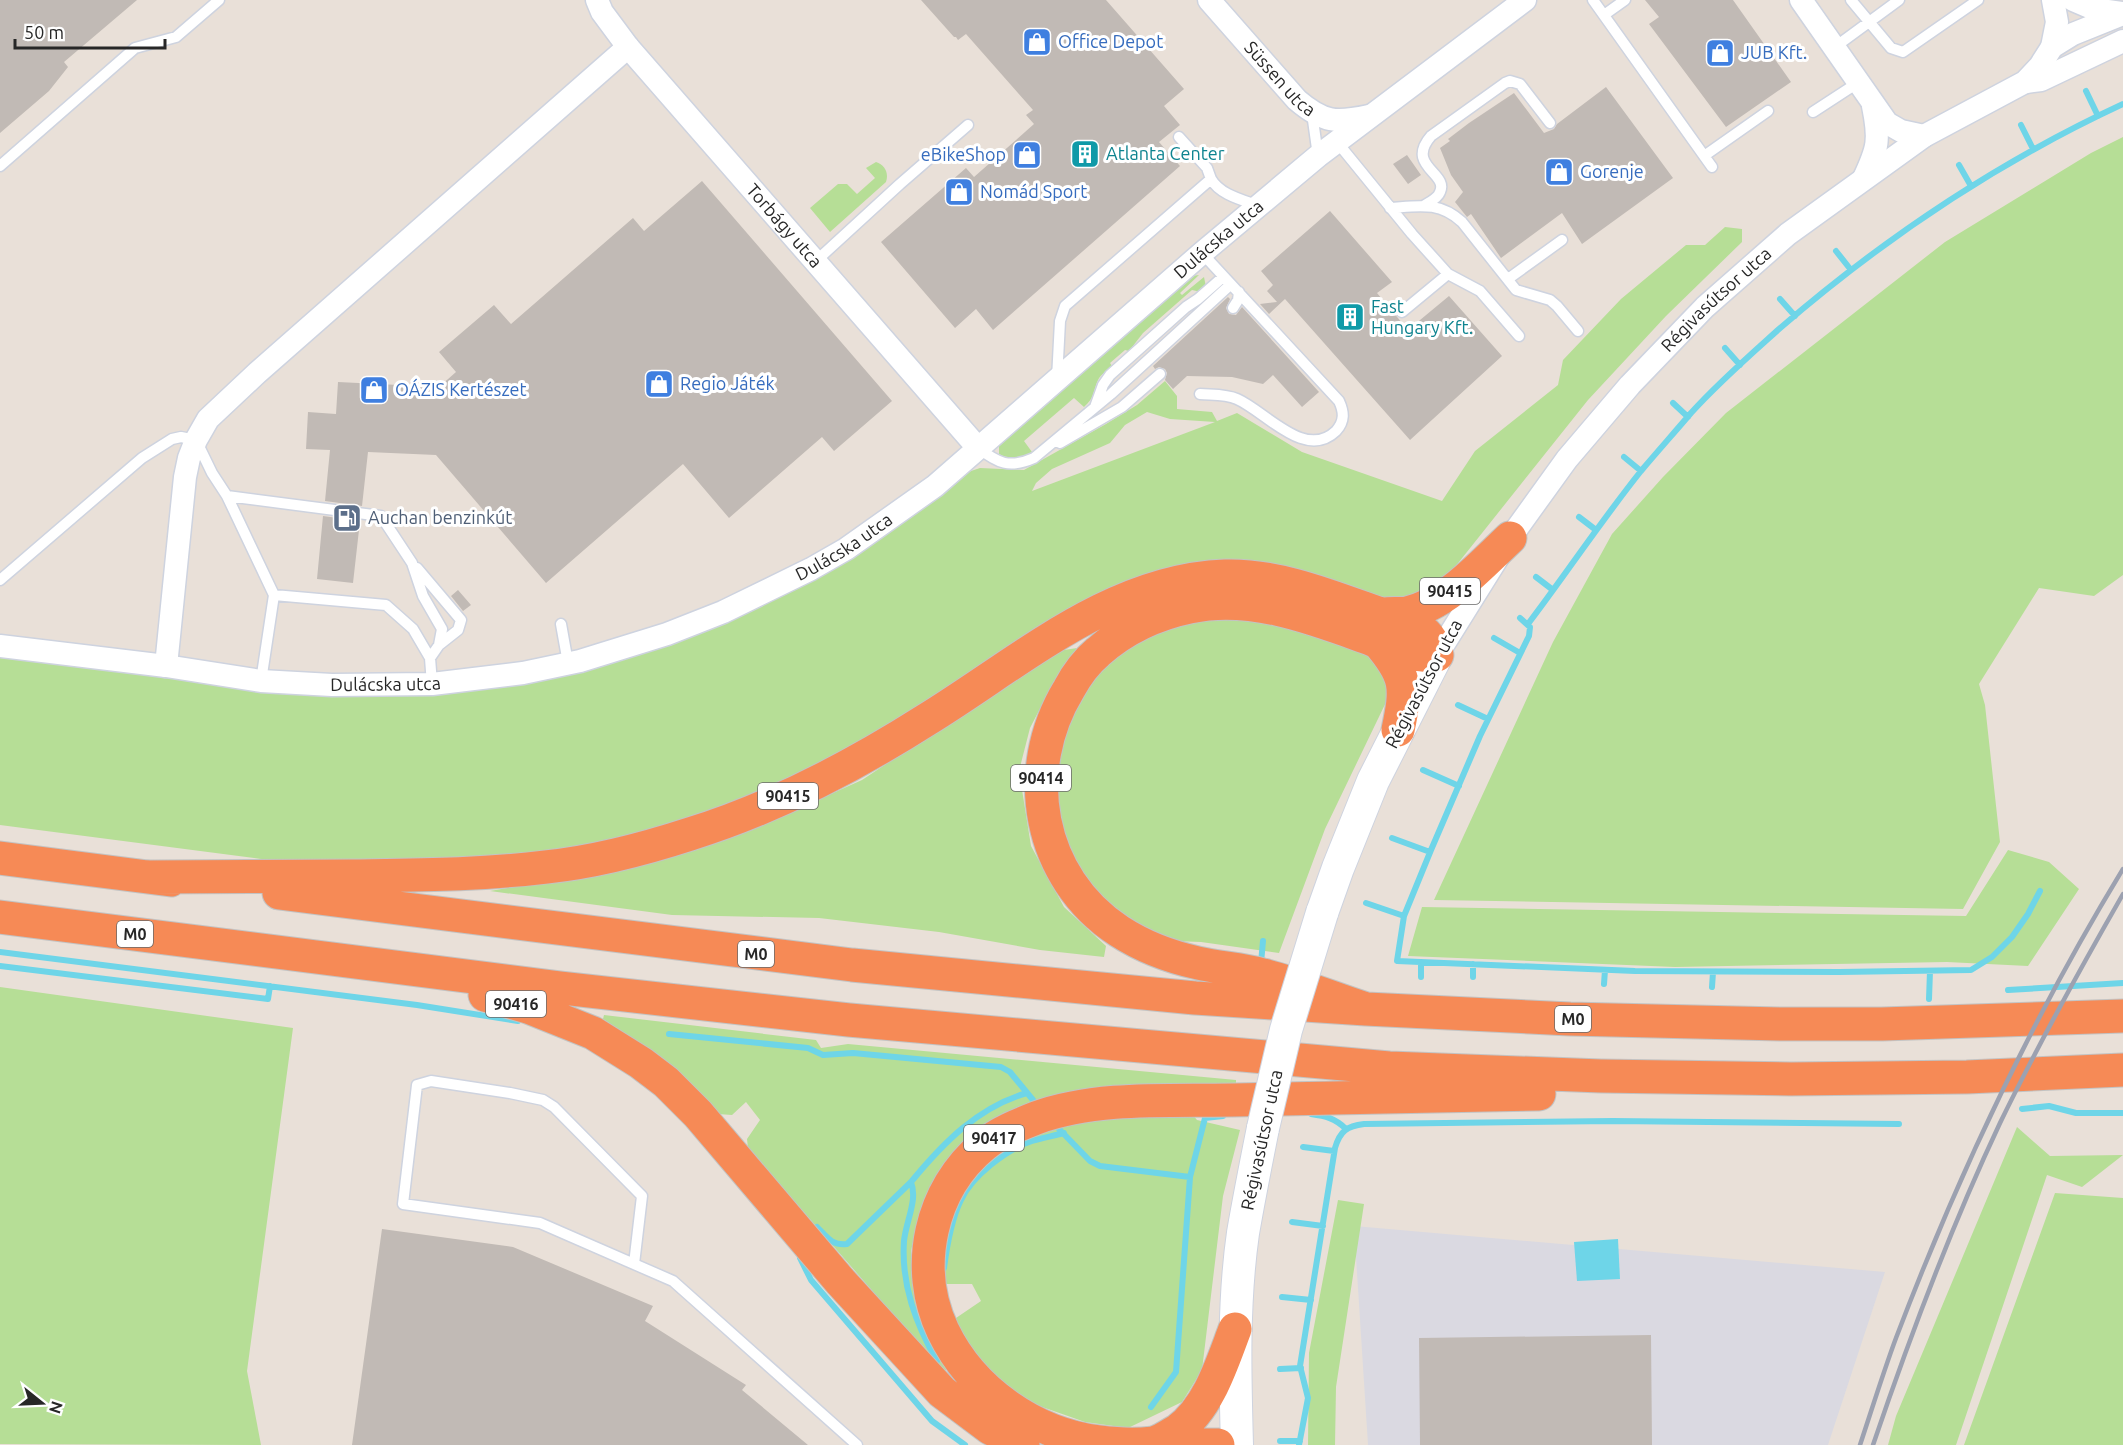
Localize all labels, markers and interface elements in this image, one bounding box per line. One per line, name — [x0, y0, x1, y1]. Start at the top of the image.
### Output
scale bar — [15, 12, 165, 50]
text: 50 m — [24, 22, 64, 42]
shop icon: Office Depot — [1021, 26, 1053, 58]
place label: Office Depot — [1058, 31, 1163, 51]
street label: Süssen utca — [1241, 37, 1319, 120]
shop icon: JUB Kft. — [1704, 37, 1736, 69]
place label: JUB Kft. — [1741, 42, 1807, 62]
building icon: Atlanta Center — [1069, 138, 1101, 170]
shop icon: eBikeShop — [1011, 139, 1043, 171]
place label: Atlanta Center — [1106, 143, 1225, 163]
place label: eBikeShop — [921, 144, 1006, 164]
shop icon: Gorenje — [1543, 156, 1575, 188]
place label: Gorenje — [1580, 161, 1644, 181]
shop icon: Nomád Sport — [943, 176, 975, 208]
street label: Torbágy utca — [743, 179, 827, 271]
place label: Nomád Sport — [980, 181, 1087, 201]
street label: Dulácska utca — [1169, 195, 1267, 282]
street label: Régivasútsor utca — [1657, 243, 1775, 355]
place label: Fast Hungary Kft. — [1371, 296, 1473, 337]
building icon: Fast Hungary Kft. — [1334, 301, 1366, 333]
shop icon: Regio Játék — [643, 368, 675, 400]
place label: Regio Játék — [680, 373, 775, 393]
shop icon: OÁZIS Kertészet — [358, 374, 390, 406]
place label: OÁZIS Kertészet — [395, 378, 527, 399]
fuel station icon: Auchan benzinkút — [331, 502, 363, 534]
place label: Auchan benzinkút — [368, 507, 512, 527]
street label: Dulácska utca — [792, 509, 896, 584]
road number: 90415 — [1420, 578, 1480, 604]
street label: Régivasútsor utca — [1381, 616, 1466, 751]
street label: Dulácska utca — [330, 672, 442, 694]
road number: 90414 — [1011, 765, 1071, 791]
road number: 90415 — [758, 783, 818, 809]
road number: M0 — [117, 921, 153, 947]
road number: M0 — [738, 941, 774, 967]
road number: 90416 — [486, 991, 546, 1017]
road number: M0 — [1555, 1006, 1591, 1032]
street label: Régivasútsor utca — [1236, 1068, 1286, 1212]
road number: 90417 — [964, 1125, 1024, 1151]
north arrow — [12, 1373, 72, 1433]
text: N — [46, 1399, 67, 1416]

